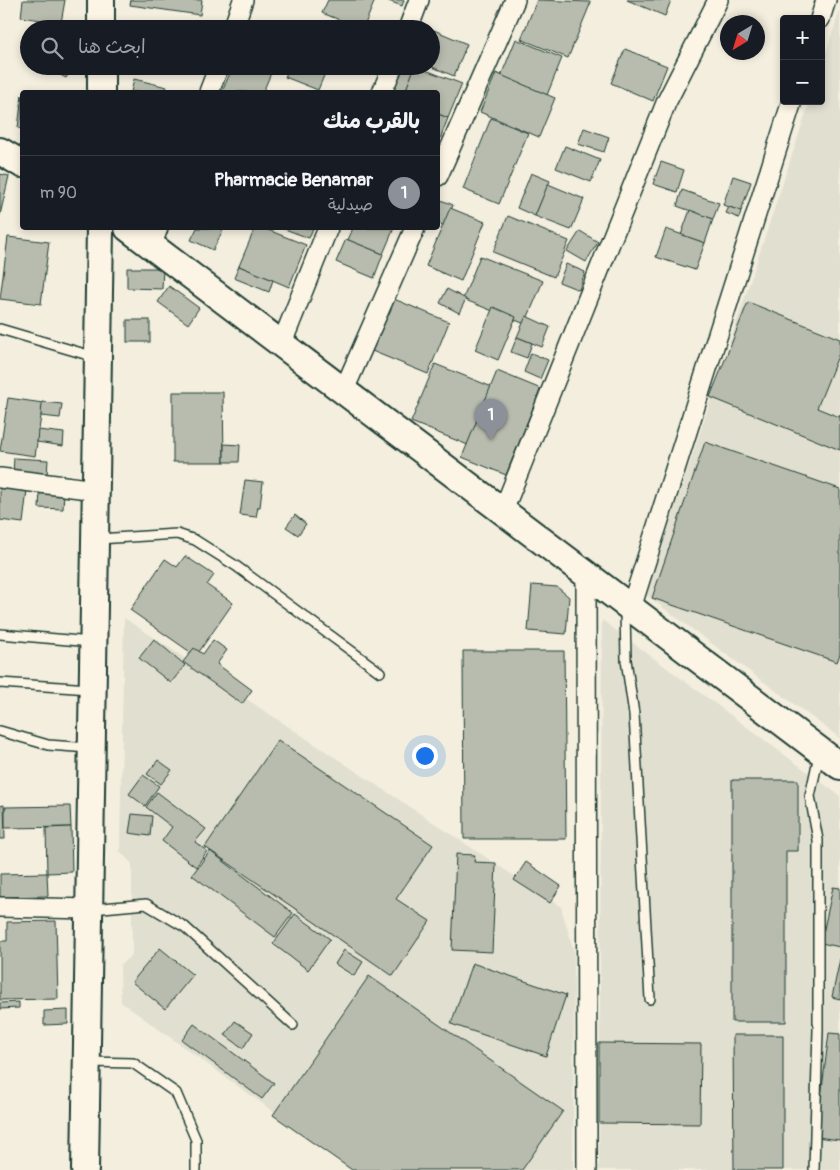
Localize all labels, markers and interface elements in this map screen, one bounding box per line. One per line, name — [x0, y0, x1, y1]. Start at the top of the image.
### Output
north arrow — [720, 15, 765, 60]
map controls — [780, 15, 825, 105]
button: + — [780, 15, 825, 60]
search box — [20, 20, 440, 75]
icon: search — [38, 34, 66, 62]
text: ابحث هنا — [78, 35, 146, 59]
button: − — [780, 60, 825, 105]
text: بالقرب منك — [323, 108, 420, 135]
text: Pharmacie Benamar — [214, 168, 373, 192]
text: 90 m — [40, 183, 77, 203]
text: 1 — [401, 183, 407, 203]
text: صيدلية — [328, 195, 373, 215]
pin: 1 — [475, 399, 507, 440]
your location — [412, 743, 438, 769]

